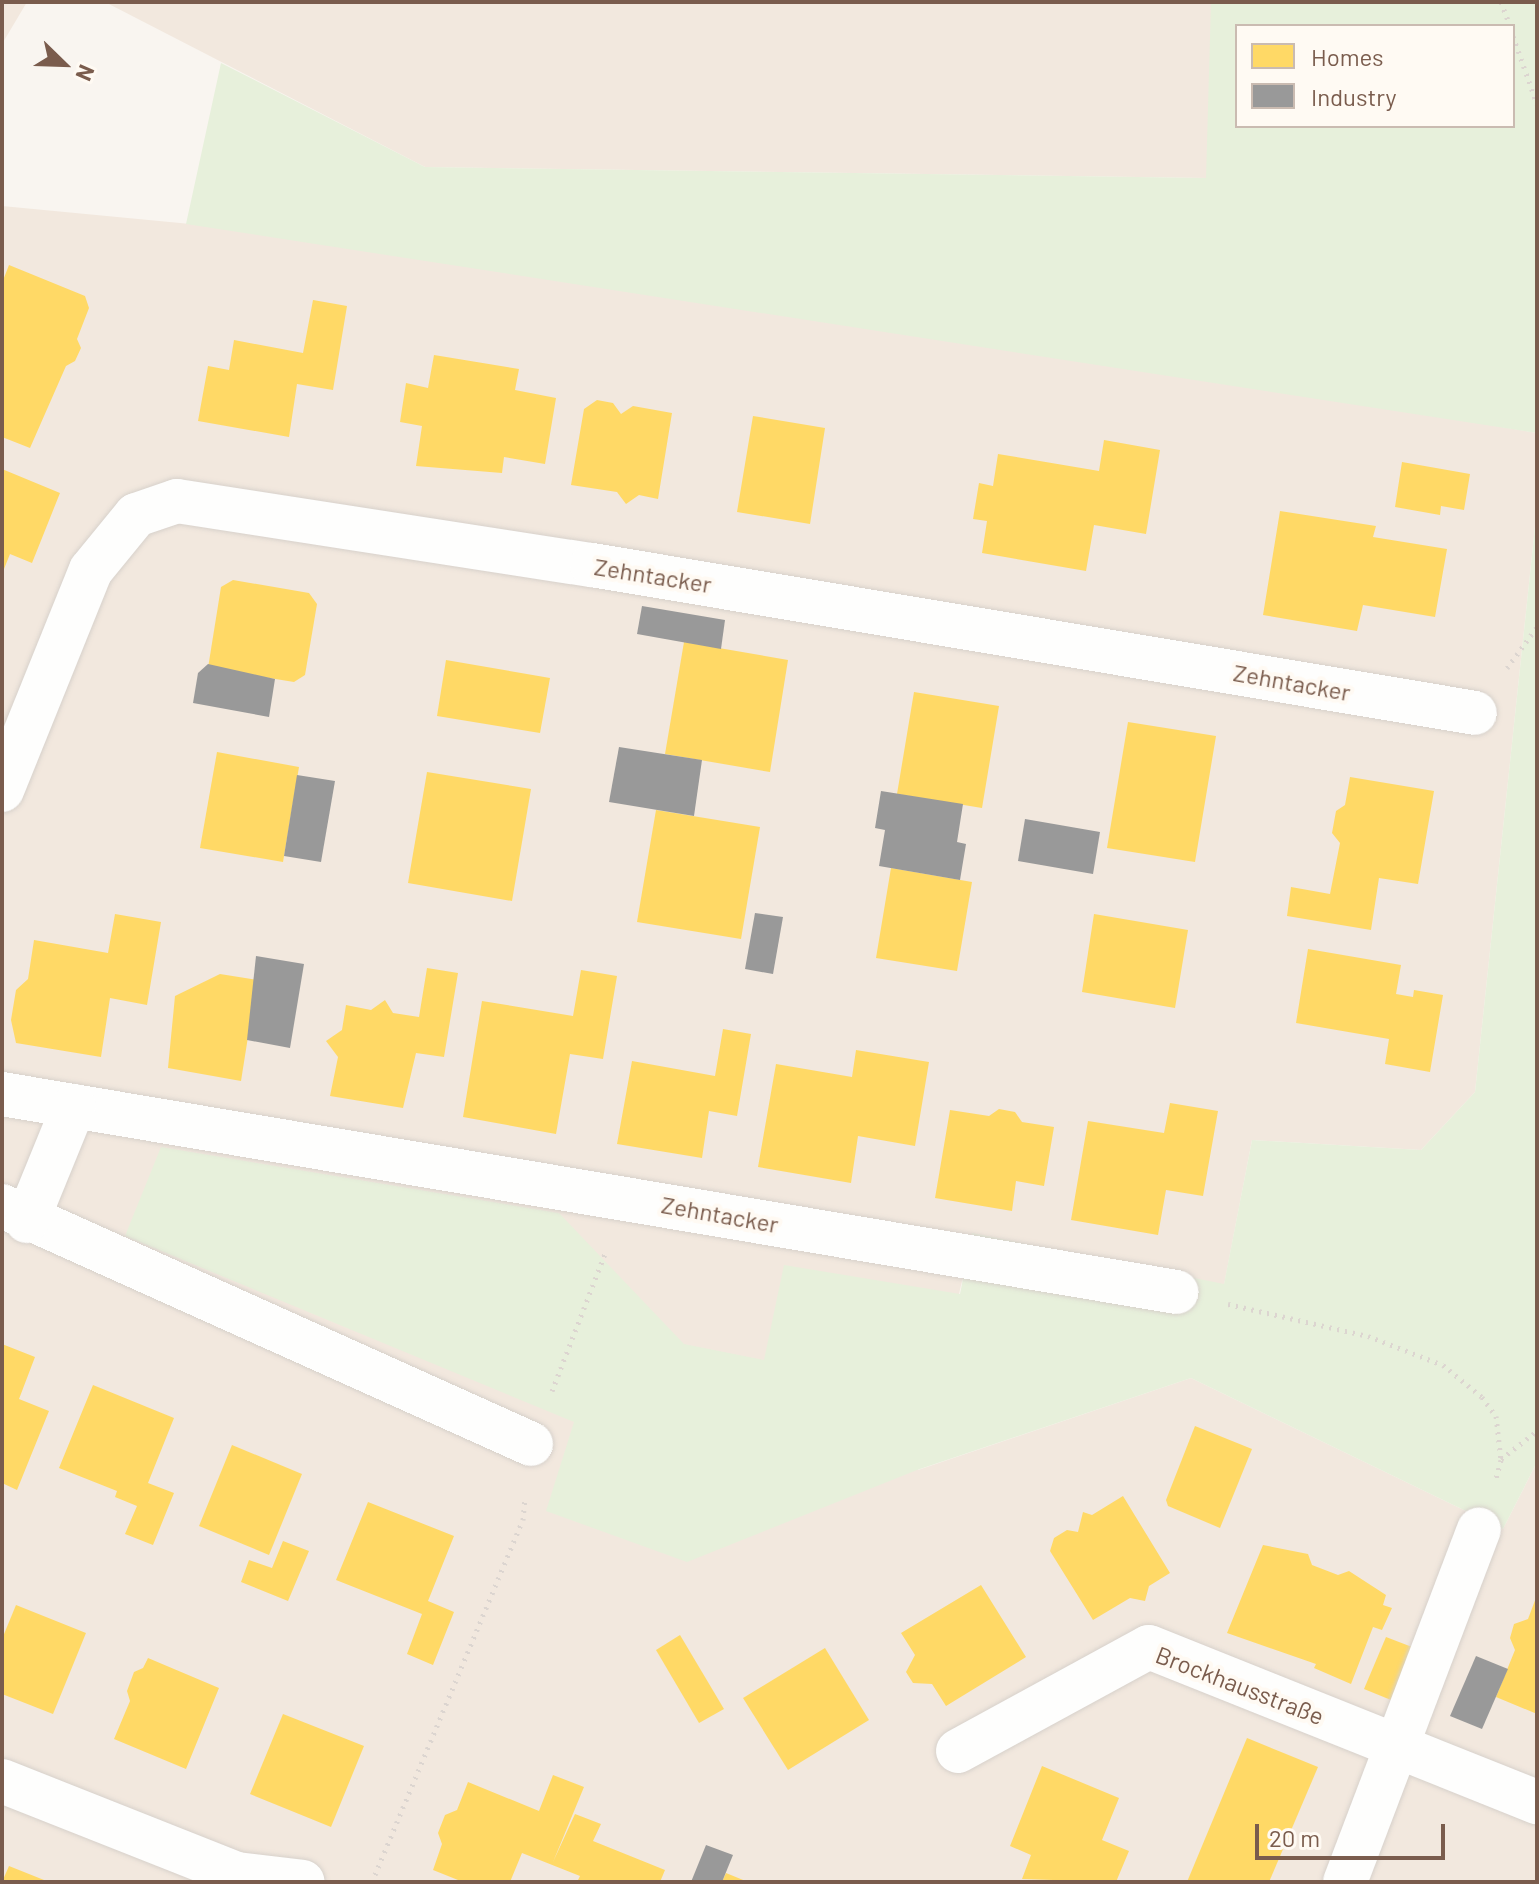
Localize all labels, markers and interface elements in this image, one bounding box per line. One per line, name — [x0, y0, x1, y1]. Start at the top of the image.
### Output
north arrow — [24, 24, 104, 104]
legend — [1235, 24, 1515, 128]
text: Homes — [1311, 42, 1384, 71]
text: N — [71, 62, 101, 85]
text: Industry — [1311, 82, 1397, 111]
street label: Zehntacker — [592, 552, 714, 598]
street label: Zehntacker — [1231, 658, 1353, 706]
street label: Zehntacker — [659, 1190, 781, 1238]
street label: Brockhausstraße — [1152, 1640, 1328, 1730]
scale bar — [1259, 1808, 1449, 1858]
text: 20 m — [1269, 1823, 1320, 1852]

